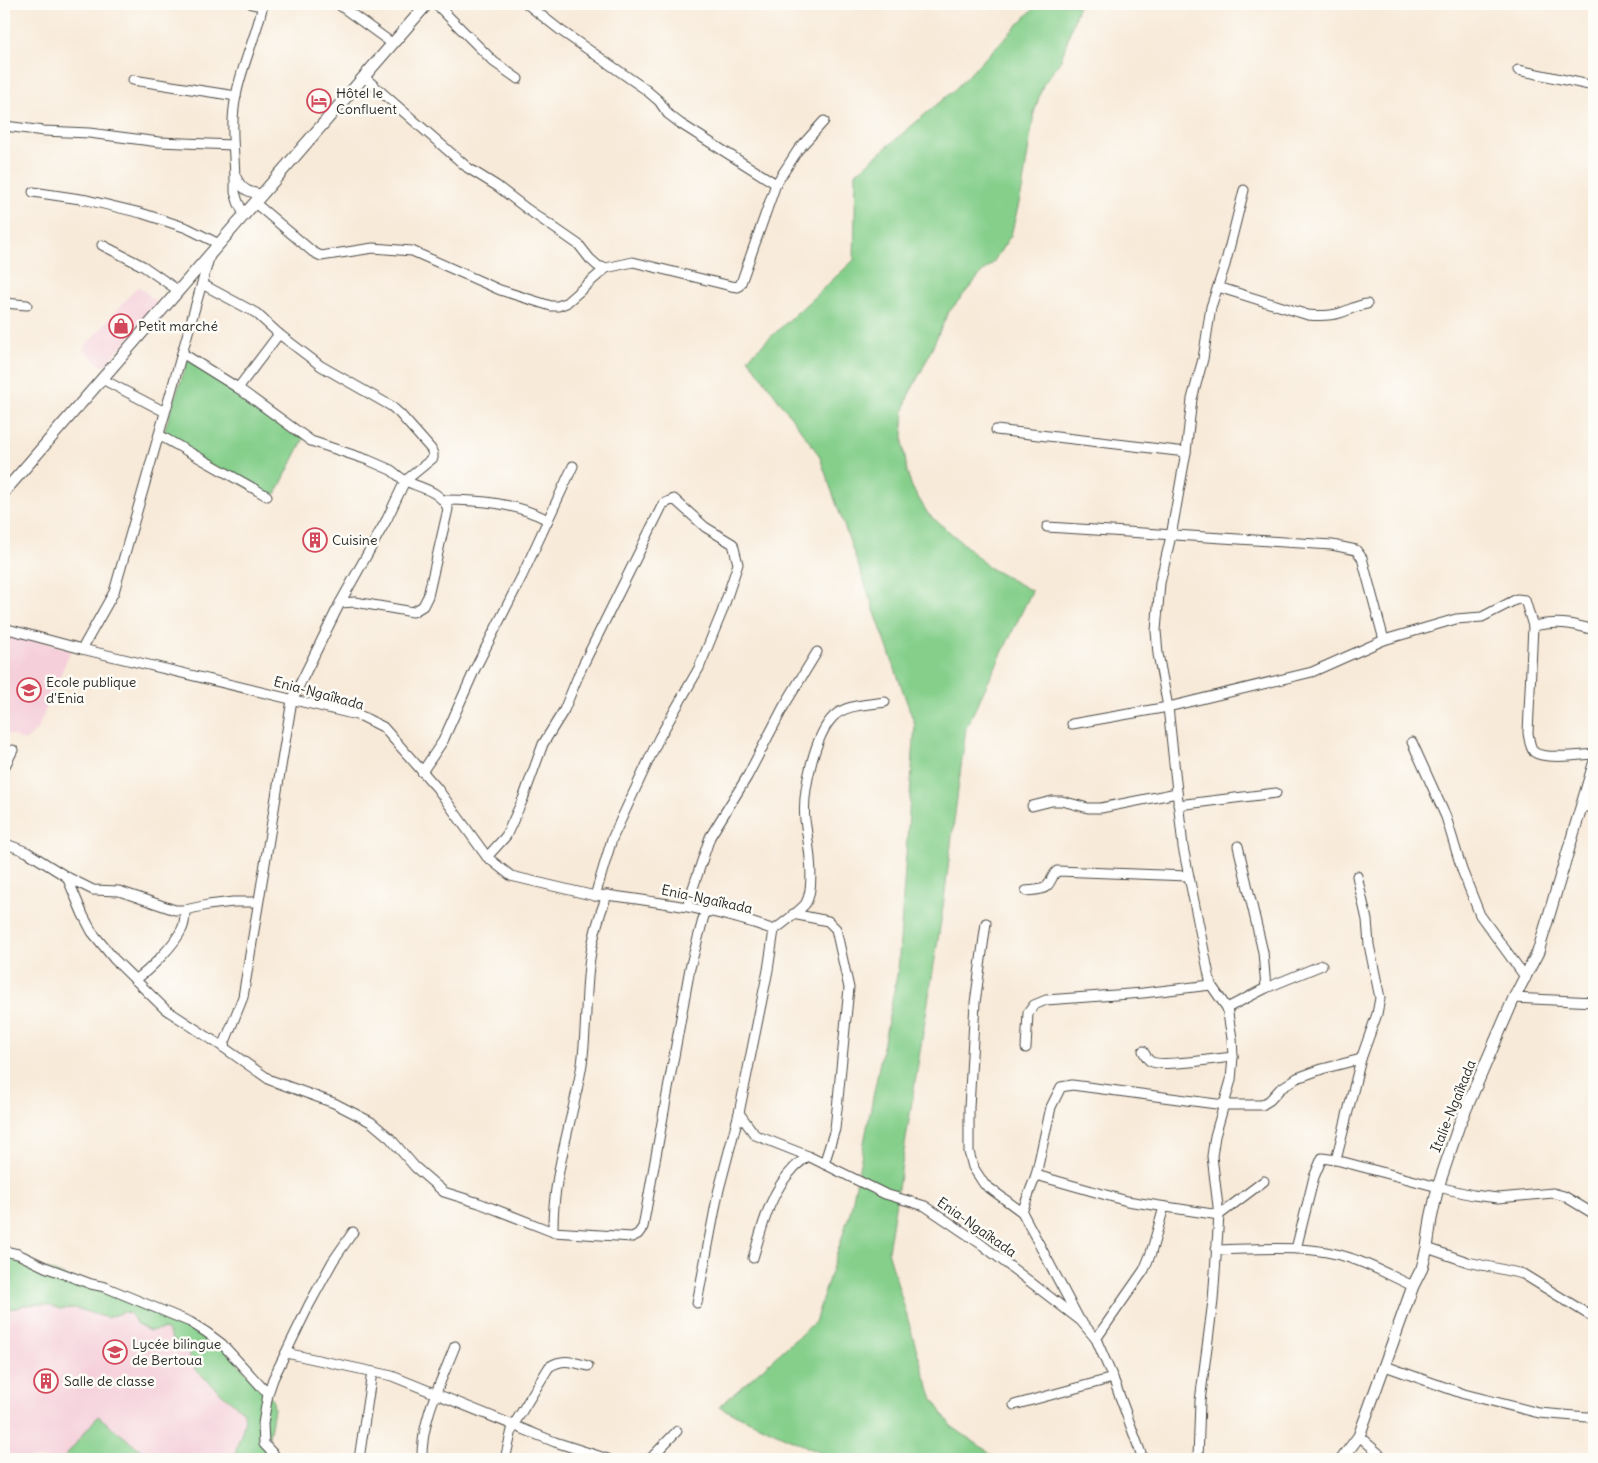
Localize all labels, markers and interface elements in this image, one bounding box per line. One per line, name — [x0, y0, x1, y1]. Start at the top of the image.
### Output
place label: Hôtel le Confluent — [336, 84, 397, 118]
hotel icon: Hôtel le Confluent — [306, 88, 332, 114]
shop icon: Petit marché — [108, 313, 134, 339]
place label: Petit marché — [138, 317, 218, 335]
building icon: Cuisine — [302, 527, 328, 553]
place label: Cuisine — [332, 531, 377, 549]
street label: Enia-Ngaîkada — [272, 672, 366, 714]
place label: Ecole publique d'Enia — [46, 673, 136, 707]
school or university icon: Ecole publique d'Enia — [16, 677, 42, 703]
street label: Enia-Ngaîkada — [660, 881, 754, 917]
street label: Italie-Ngaîkada — [1426, 1057, 1480, 1155]
street label: Enia-Ngaîkada — [934, 1193, 1020, 1261]
place label: Lycée bilingue de Bertoua — [132, 1335, 221, 1369]
school or university icon: Lycée bilingue de Bertoua — [102, 1339, 128, 1365]
building icon: Salle de classe — [33, 1368, 59, 1394]
place label: Salle de classe — [64, 1372, 155, 1390]

